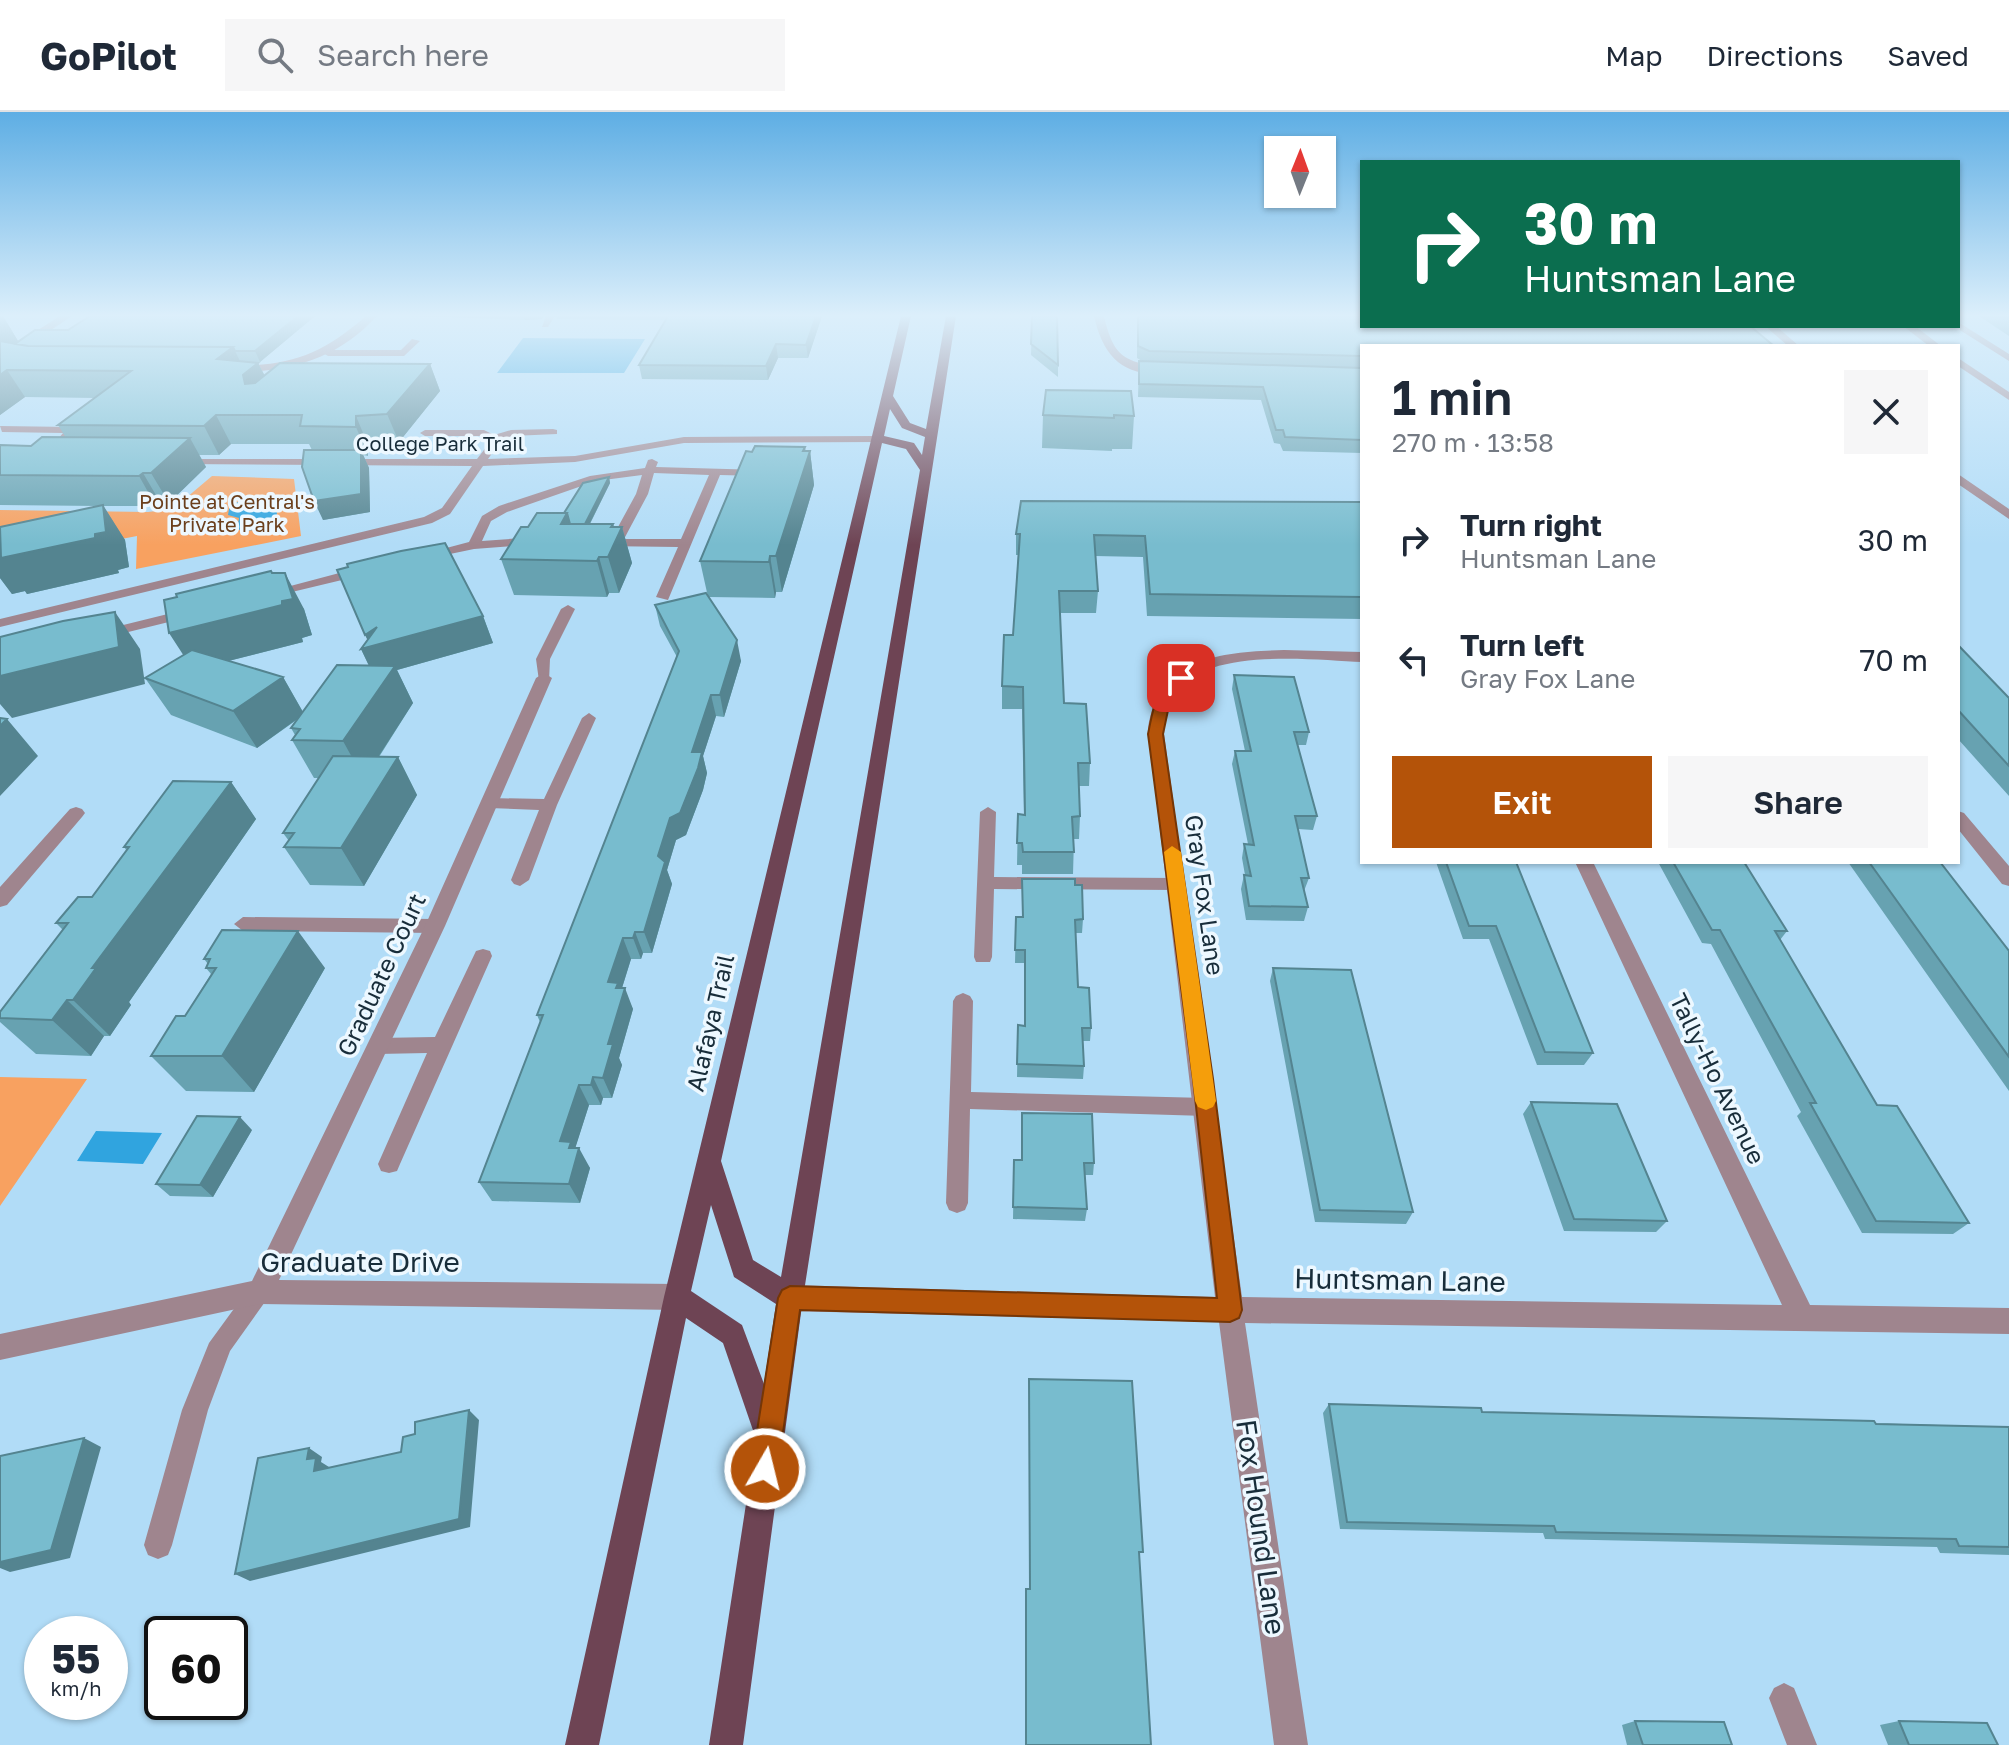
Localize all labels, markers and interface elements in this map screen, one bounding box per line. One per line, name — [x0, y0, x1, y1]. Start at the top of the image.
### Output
search box — [225, 19, 785, 91]
text: GoPilot — [40, 33, 177, 78]
icon: search — [253, 33, 297, 77]
text: Search here — [317, 37, 489, 73]
text: Map — [1605, 39, 1662, 72]
text: Directions — [1706, 39, 1843, 72]
text: Saved — [1887, 39, 1969, 72]
north arrow — [1264, 136, 1336, 208]
map controls — [1264, 136, 1336, 208]
text: 30 m — [1524, 189, 1658, 256]
icon: right — [1392, 192, 1496, 296]
text: Huntsman Lane — [1524, 257, 1796, 300]
text: 1 min — [1392, 368, 1512, 426]
button: close — [1844, 370, 1928, 454]
text: 270 m · 13:58 — [1392, 427, 1554, 458]
street label: College Park Trail — [356, 431, 524, 455]
park label: Pointe at Central's Private Park — [139, 489, 315, 536]
text: Turn right — [1460, 507, 1602, 543]
icon: right — [1392, 518, 1436, 562]
text: 30 m — [1858, 522, 1928, 558]
text: Huntsman Lane — [1460, 543, 1656, 574]
text: Turn left — [1460, 627, 1585, 663]
icon: left — [1392, 638, 1436, 682]
text: 70 m — [1859, 642, 1928, 678]
pin — [1147, 644, 1215, 712]
icon: arrive — [1159, 656, 1203, 700]
text: Gray Fox Lane — [1460, 663, 1635, 694]
button: Exit — [1392, 756, 1652, 848]
button: Share — [1668, 756, 1928, 848]
street label: Gray Fox Lane — [1180, 813, 1231, 977]
street label: Graduate Court — [330, 888, 431, 1060]
street label: Alafaya Trail — [680, 951, 739, 1094]
street label: Tally-Ho Avenue — [1664, 988, 1772, 1169]
street label: Graduate Drive — [260, 1245, 460, 1278]
street label: Huntsman Lane — [1294, 1261, 1506, 1298]
street label: Fox Hound Lane — [1230, 1417, 1293, 1637]
position arrow — [723, 1427, 807, 1511]
speed limit sign: 60 — [144, 1616, 248, 1720]
text: 55 — [52, 1634, 100, 1682]
text: km/h — [51, 1676, 101, 1700]

